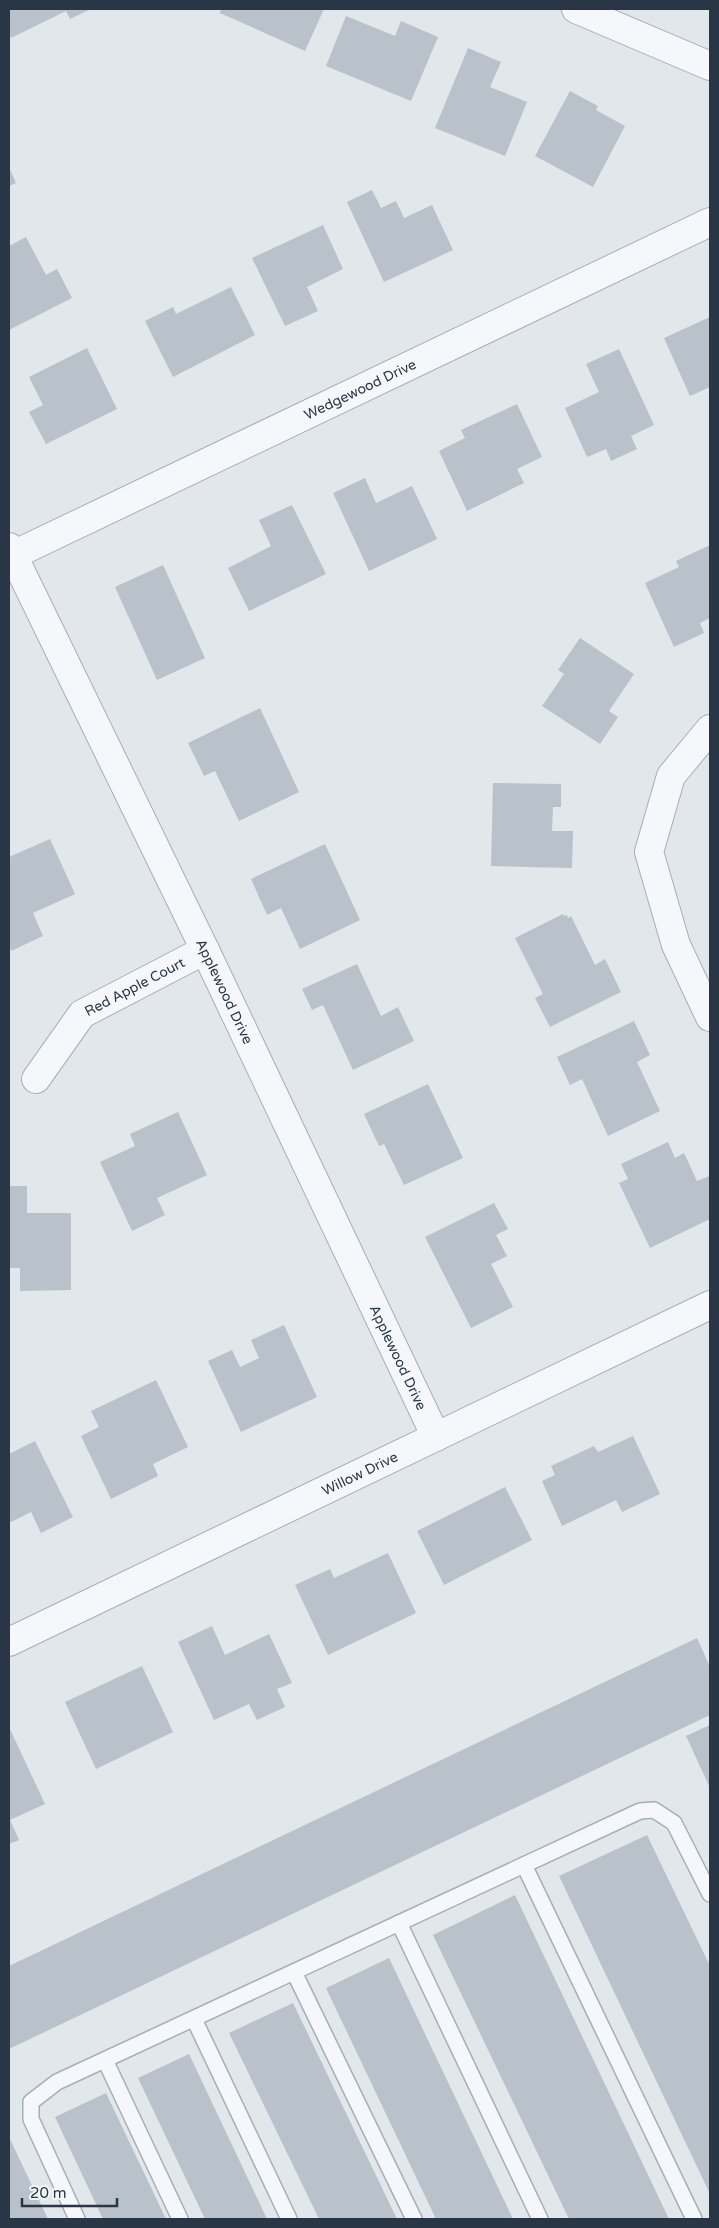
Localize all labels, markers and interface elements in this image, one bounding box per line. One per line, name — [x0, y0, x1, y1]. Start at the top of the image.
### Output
street label: Wedgewood Drive — [301, 355, 419, 423]
street label: Applewood Drive — [192, 936, 257, 1047]
street label: Red Apple Court — [82, 953, 188, 1020]
street label: Applewood Drive — [366, 1302, 430, 1413]
street label: Willow Drive — [319, 1448, 400, 1499]
scale bar — [22, 2176, 118, 2208]
text: 20 m — [30, 2184, 67, 2202]

